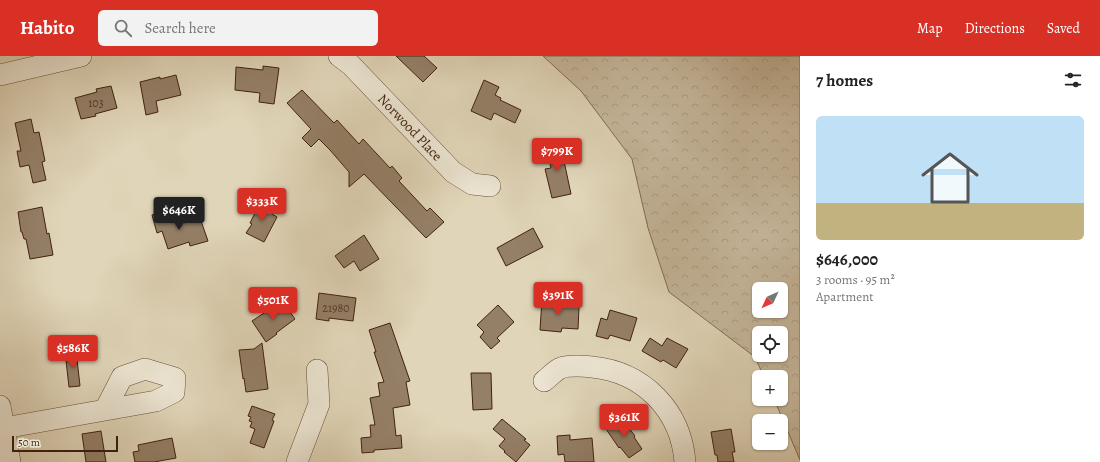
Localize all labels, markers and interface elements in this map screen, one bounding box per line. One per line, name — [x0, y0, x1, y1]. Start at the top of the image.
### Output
search box — [98, 10, 378, 46]
text: Habito — [20, 15, 74, 41]
icon: search — [112, 17, 134, 39]
text: Search here — [144, 18, 216, 38]
text: Map — [917, 19, 943, 38]
text: Directions — [965, 19, 1025, 38]
text: Saved — [1047, 19, 1080, 38]
text: 7 homes — [816, 69, 873, 92]
icon: filters — [1062, 69, 1084, 91]
street label: Norwood Place — [374, 90, 447, 165]
house number: 103 — [88, 95, 104, 111]
pin: $799K — [529, 138, 585, 172]
text: $799K — [541, 142, 573, 159]
icon: home — [914, 142, 986, 214]
pin: $333K — [234, 188, 290, 222]
text: $333K — [246, 192, 278, 209]
pin: $646K — [151, 197, 207, 231]
text: $646K — [163, 201, 195, 218]
text: $646,000 — [816, 248, 878, 271]
text: 3 rooms · 95 m² — [816, 271, 895, 288]
pin: $391K — [530, 282, 586, 316]
north arrow — [752, 282, 788, 318]
map controls — [752, 282, 788, 450]
text: $391K — [543, 286, 573, 303]
pin: $501K — [245, 287, 301, 321]
text: Apartment — [816, 288, 874, 305]
text: $501K — [257, 291, 289, 308]
house number: 21980 — [322, 300, 350, 316]
button: locate — [752, 326, 788, 362]
pin: $586K — [45, 335, 101, 369]
text: $586K — [57, 339, 89, 356]
button: + — [752, 370, 788, 406]
pin: $361K — [596, 404, 652, 438]
text: $361K — [609, 408, 639, 425]
button: − — [752, 414, 788, 450]
scale bar — [12, 434, 118, 453]
text: 50 m — [18, 435, 40, 450]

